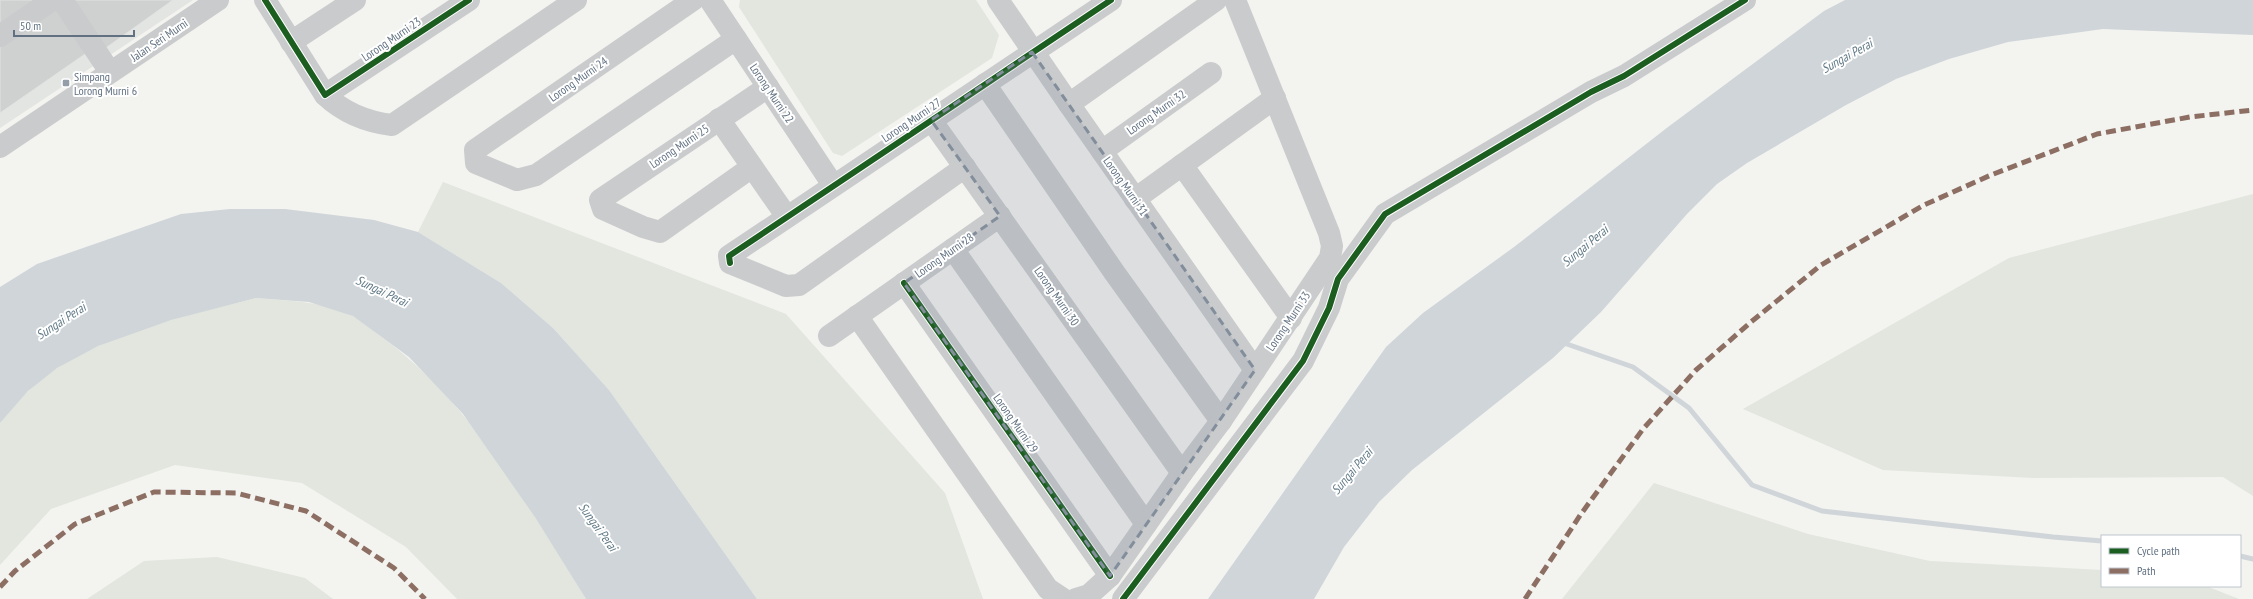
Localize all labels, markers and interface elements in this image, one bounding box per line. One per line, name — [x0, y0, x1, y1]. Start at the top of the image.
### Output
scale bar — [14, 12, 134, 38]
street label: Lorong Murni 23 — [358, 14, 424, 64]
street label: Jalan Seri Murni — [127, 15, 190, 65]
text: 50 m — [20, 18, 41, 33]
water label: Sungai Perai — [1818, 34, 1877, 77]
street label: Lorong Murni 24 — [546, 53, 611, 105]
street label: Lorong Murni 22 — [747, 60, 797, 126]
place label: Simpang Lorong Murni 6 — [74, 69, 137, 98]
marker: Simpang Lorong Murni 6 — [61, 78, 71, 88]
street label: Lorong Murni 32 — [1124, 86, 1188, 138]
street label: Lorong Murni 27 — [878, 95, 944, 145]
street label: Lorong Murni 25 — [646, 121, 712, 171]
street label: Lorong Murni 31 — [1100, 154, 1152, 218]
water label: Sungai Perai — [1558, 220, 1613, 270]
street label: Lorong Murni 28 — [912, 229, 976, 281]
street label: Lorong Murni 30 — [1031, 264, 1083, 328]
water label: Sungai Perai — [353, 272, 413, 311]
street label: Lorong Murni 33 — [1263, 288, 1313, 354]
water label: Sungai Perai — [33, 298, 91, 343]
street label: Lorong Murni 29 — [990, 391, 1042, 455]
water label: Sungai Perai — [1328, 443, 1378, 498]
water label: Sungai Perai — [575, 499, 623, 556]
legend — [2101, 535, 2241, 587]
text: Cycle path — [2137, 543, 2180, 558]
text: Path — [2137, 563, 2155, 578]

